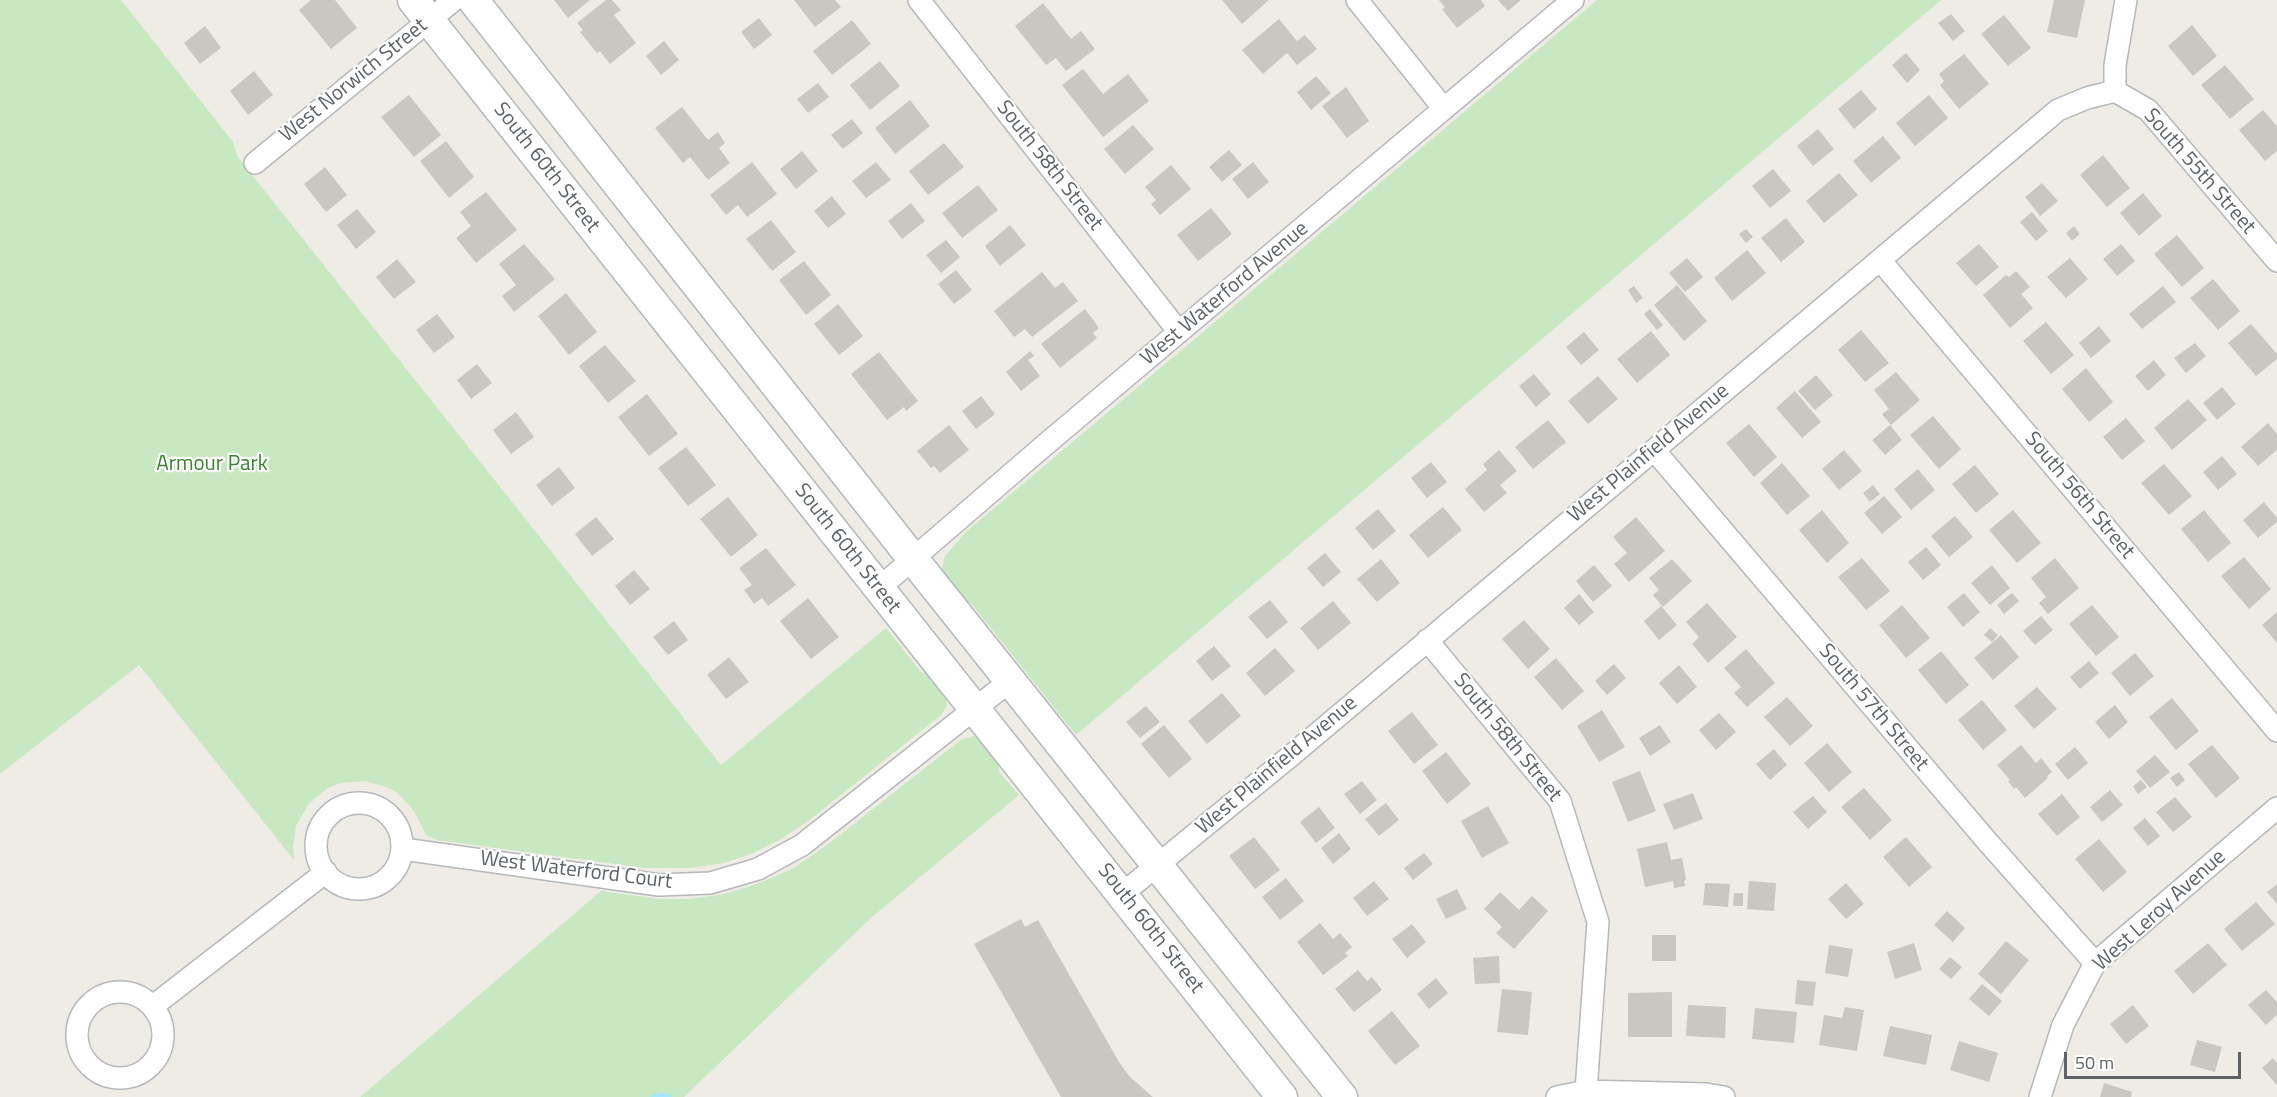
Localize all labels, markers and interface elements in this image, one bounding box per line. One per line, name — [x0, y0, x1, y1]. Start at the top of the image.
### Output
street label: West Norwich Street — [275, 14, 433, 148]
street label: South 58th Street — [990, 96, 1108, 236]
street label: South 60th Street — [487, 98, 605, 238]
street label: South 55th Street — [2138, 104, 2260, 240]
street label: West Waterford Avenue — [1136, 217, 1314, 371]
street label: West Plainfield Avenue — [1563, 379, 1735, 529]
street label: South 56th Street — [2019, 427, 2139, 565]
park label: Armour Park — [156, 452, 268, 478]
street label: South 60th Street — [788, 479, 906, 619]
street label: South 57th Street — [1813, 639, 1933, 777]
street label: South 58th Street — [1448, 669, 1566, 807]
street label: West Plainfield Avenue — [1191, 691, 1363, 841]
street label: West Leroy Avenue — [2089, 845, 2231, 977]
street label: West Waterford Court — [479, 847, 673, 895]
street label: South 60th Street — [1091, 859, 1209, 999]
scale bar — [2067, 1040, 2244, 1078]
text: 50 m — [2075, 1049, 2114, 1076]

